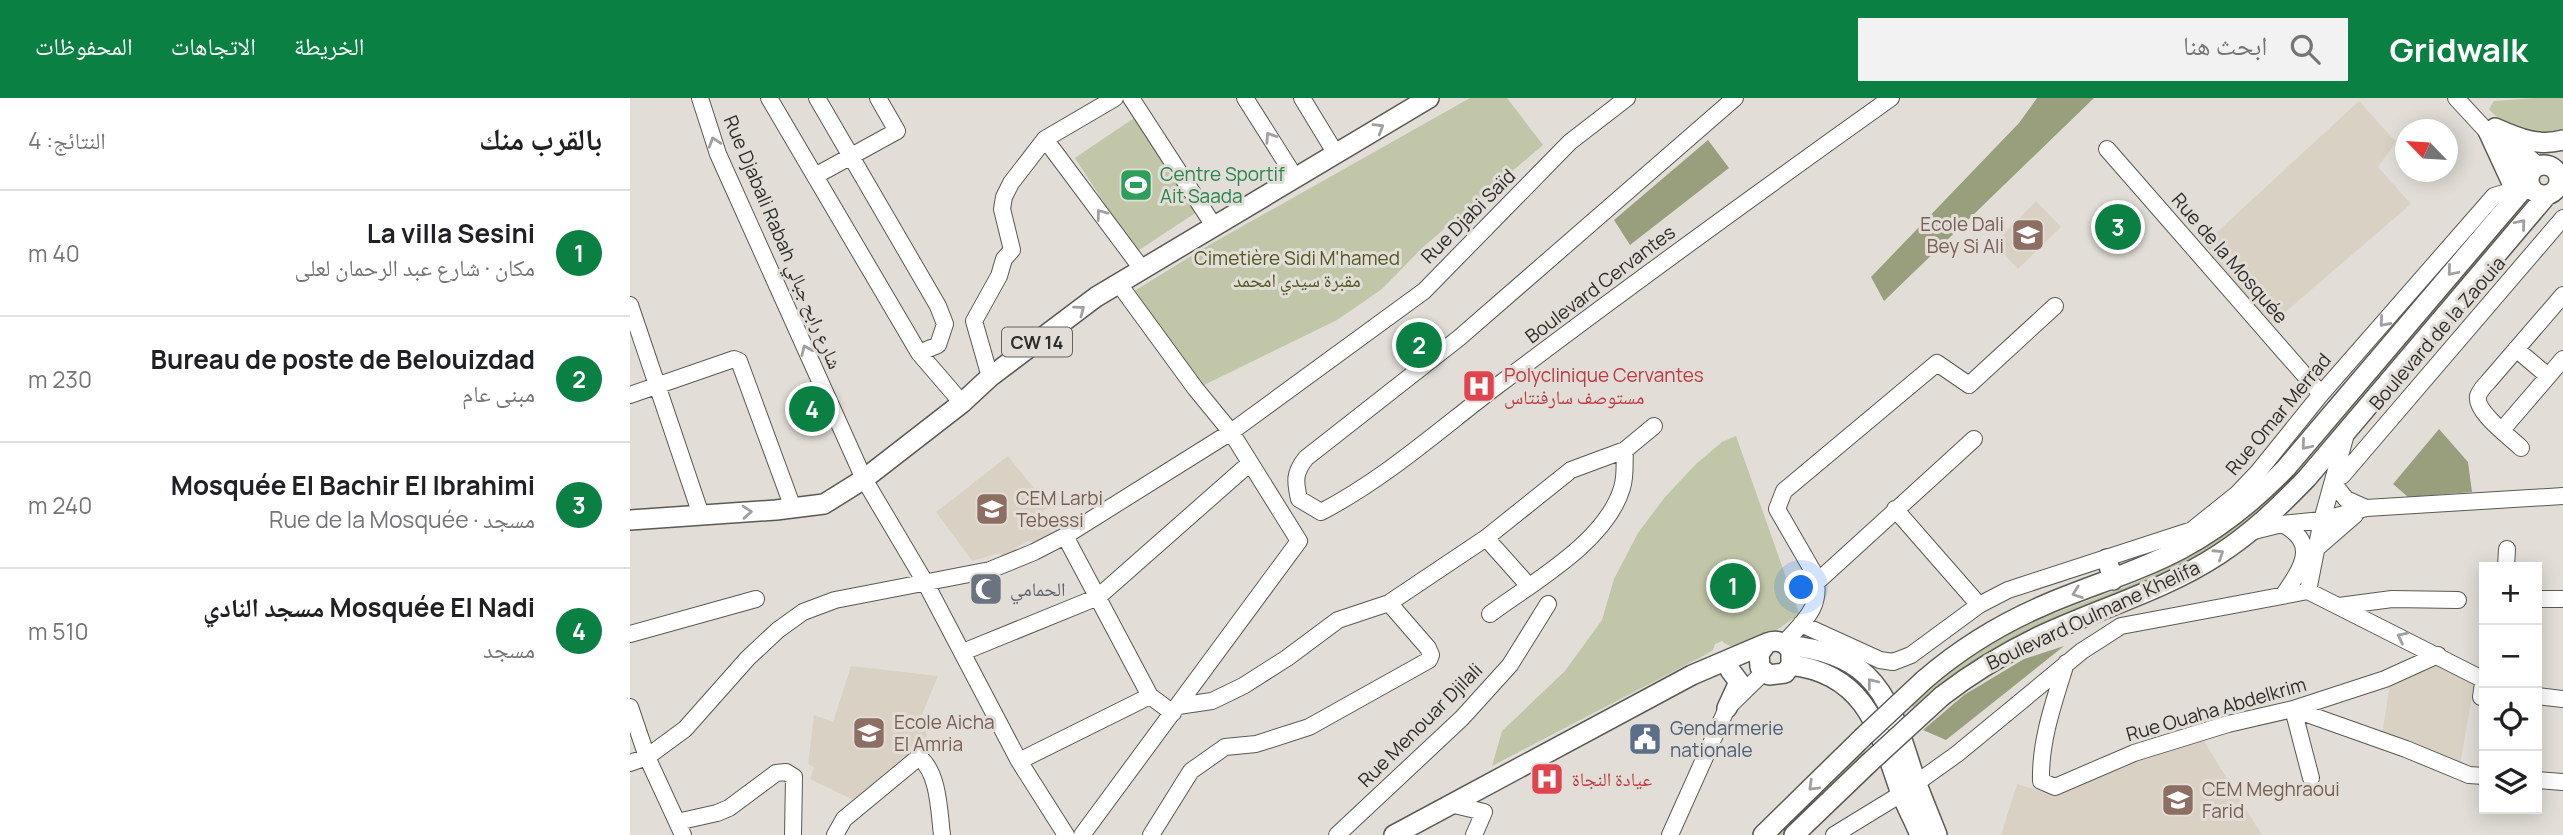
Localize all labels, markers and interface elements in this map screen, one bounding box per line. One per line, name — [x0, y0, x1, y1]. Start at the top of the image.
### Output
search box — [1858, 18, 2348, 81]
text: ابحث هنا — [2183, 27, 2268, 63]
text: Gridwalk — [2390, 27, 2528, 72]
text: المحفوظات — [35, 29, 133, 62]
text: الاتجاهات — [171, 29, 256, 62]
text: الخريطة — [294, 29, 365, 62]
icon: search — [2286, 30, 2324, 68]
street label: Rue Djabali Rabah شارع رابح جبالي — [715, 111, 848, 374]
text: بالقرب منك — [479, 118, 602, 159]
north arrow — [2395, 119, 2458, 182]
text: النتائج: 4 — [28, 124, 106, 156]
one-way arrow — [1371, 124, 1384, 137]
one-way arrow — [1265, 132, 1278, 145]
one-way arrow — [708, 136, 723, 148]
place label: Centre Sportif Ait Saada — [1160, 161, 1285, 209]
street label: Rue Djabi Saïd — [1415, 163, 1521, 269]
sports icon: Centre Sportif Ait Saada — [1117, 166, 1155, 204]
street label: Rue de la Mosquée — [2166, 187, 2294, 329]
pin: 3 — [2095, 201, 2141, 253]
one-way arrow — [1097, 209, 1109, 222]
place label: Ecole Dali Bey Si Ali — [1920, 211, 2004, 259]
text: La villa Sesini — [367, 215, 535, 251]
school or university icon: Ecole Dali Bey Si Ali — [2009, 216, 2047, 254]
street label: Boulevard Cervantes — [1520, 219, 1680, 349]
one-way arrow — [2513, 220, 2525, 233]
text: 40 m — [28, 237, 80, 269]
text: 1 — [574, 237, 584, 269]
park label: Cimetière Sidi M'hamed مقبرة سيدي امحمد — [1194, 245, 1400, 296]
text: مكان · شارع عبد الرحمان لعلى — [295, 251, 535, 283]
street label: Boulevard de la Zaouia — [2363, 251, 2511, 415]
one-way arrow — [2448, 262, 2460, 275]
one-way arrow — [1072, 305, 1085, 318]
one-way arrow — [2380, 314, 2392, 327]
pin: 2 — [1396, 319, 1442, 371]
road number: CW 14 — [1002, 328, 1072, 356]
text: Bureau de poste de Belouizdad — [150, 341, 535, 377]
one-way arrow — [800, 344, 814, 357]
street label: Rue Omar Merrad — [2219, 348, 2337, 480]
place label: Polyclinique Cervantes مستوصف سارفنتاس — [1504, 362, 1704, 410]
text: 230 m — [28, 363, 92, 395]
text: 2 — [572, 363, 586, 395]
hospital icon: Polyclinique Cervantes مستوصف سارفنتاس — [1460, 367, 1498, 405]
text: مبنى عام — [462, 377, 535, 409]
pin: 4 — [789, 383, 835, 435]
one-way arrow — [2302, 437, 2314, 450]
text: Mosquée El Bachir El Ibrahimi — [171, 467, 535, 503]
place label: CEM Larbi Tebessi — [1016, 485, 1103, 533]
text: 240 m — [28, 489, 92, 521]
text: 3 — [572, 489, 586, 521]
school or university icon: CEM Larbi Tebessi — [973, 490, 1011, 528]
text: مسجد · Rue de la Mosquée — [269, 503, 535, 535]
one-way arrow — [742, 505, 753, 520]
one-way arrow — [2212, 549, 2225, 562]
street label: Boulevard Oulmane Khelifa — [1982, 554, 2204, 676]
pin: 1 — [1710, 560, 1756, 612]
map controls — [2479, 562, 2542, 814]
button: + — [2479, 562, 2542, 625]
mosque icon: الحمامي — [967, 570, 1005, 608]
your location — [1784, 570, 1818, 604]
place label: الحمامي — [1010, 576, 1066, 605]
one-way arrow — [2072, 585, 2084, 599]
text: Mosquée El Nadi مسجد النادي — [203, 589, 535, 625]
text: 510 m — [28, 615, 88, 647]
text: 4 — [572, 615, 586, 647]
button: − — [2479, 625, 2542, 688]
one-way arrow — [2397, 632, 2409, 646]
text: مسجد — [483, 633, 535, 665]
street label: Rue Menouar Djilali — [1352, 657, 1488, 793]
street label: Rue Ouaha Abdelkrim — [2123, 671, 2309, 747]
one-way arrow — [1867, 679, 1880, 691]
button: locate — [2479, 688, 2542, 751]
place label: Ecole Aicha El Amria — [894, 709, 994, 757]
school or university icon: Ecole Aicha El Amria — [850, 714, 888, 752]
place label: Gendarmerie nationale — [1670, 715, 1784, 763]
public building icon: Gendarmerie nationale — [1626, 720, 1664, 758]
button: layers — [2479, 751, 2542, 814]
hospital icon: عيادة النجاة — [1528, 760, 1566, 798]
place label: عيادة النجاة — [1572, 766, 1652, 792]
place label: CEM Meghraoui Farid — [2202, 776, 2340, 824]
one-way arrow — [1809, 777, 1822, 790]
school or university icon: CEM Meghraoui Farid — [2159, 781, 2197, 819]

